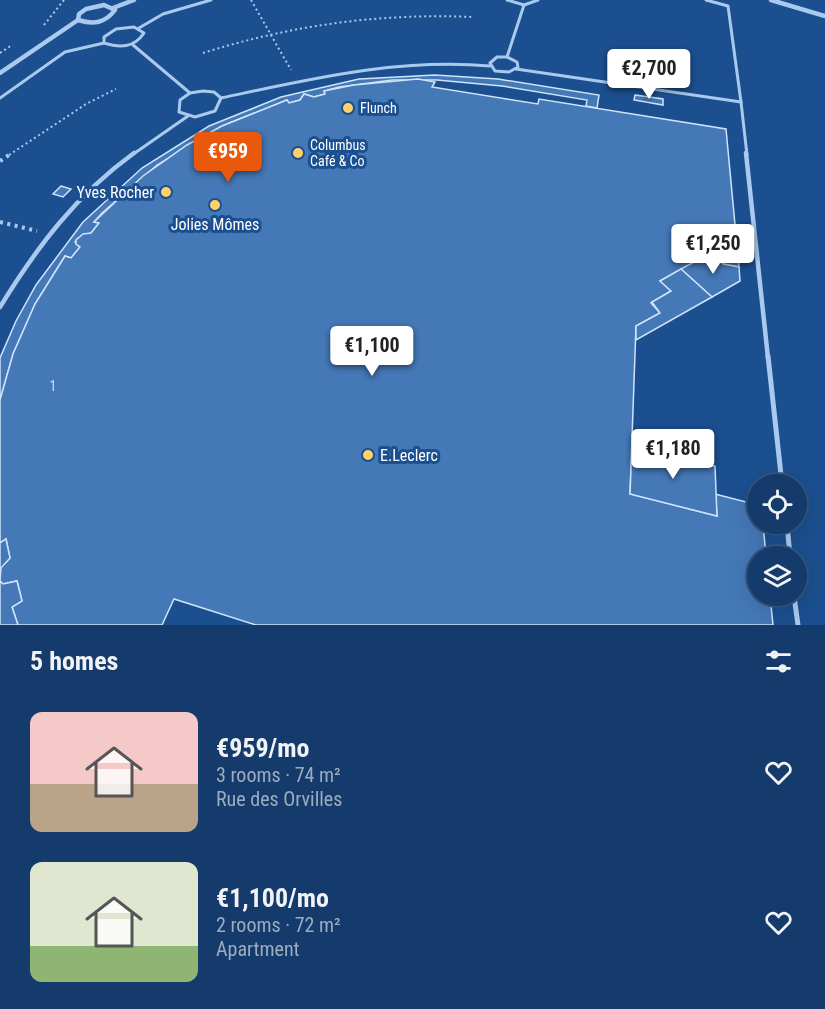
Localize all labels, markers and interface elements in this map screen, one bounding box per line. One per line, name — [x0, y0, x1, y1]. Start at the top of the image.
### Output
pin: €2,700 — [600, 49, 698, 100]
text: €2,700 — [621, 56, 677, 80]
place label: Flunch — [360, 100, 397, 116]
marker: Flunch — [341, 101, 355, 115]
pin: €959 — [192, 132, 264, 183]
place label: Columbus Café & Co — [310, 137, 366, 169]
text: €959 — [208, 139, 248, 163]
marker: Columbus Café & Co — [291, 146, 305, 160]
place label: Yves Rocher — [77, 183, 154, 202]
marker: Yves Rocher — [159, 185, 173, 199]
marker: Jolies Mômes — [208, 198, 222, 212]
place label: Jolies Mômes — [171, 215, 259, 234]
pin: €1,250 — [664, 224, 762, 275]
text: €1,250 — [685, 231, 741, 255]
pin: €1,100 — [323, 326, 421, 377]
text: €1,100 — [344, 333, 400, 357]
house number: 1 — [50, 378, 56, 394]
pin: €1,180 — [624, 429, 722, 480]
text: €1,180 — [645, 436, 701, 460]
place label: E.Leclerc — [380, 446, 438, 465]
marker: E.Leclerc — [361, 448, 375, 462]
map controls — [747, 474, 807, 606]
button: locate — [747, 474, 807, 534]
button: layers — [747, 546, 807, 606]
icon: filters — [762, 645, 795, 678]
text: 5 homes — [30, 646, 118, 676]
text: €959/mo — [216, 733, 309, 763]
icon: home — [78, 736, 150, 808]
icon: heart — [762, 756, 795, 789]
text: 3 rooms · 74 m² — [216, 763, 341, 787]
text: Rue des Orvilles — [216, 787, 342, 811]
text: €1,100/mo — [216, 883, 329, 913]
icon: home — [78, 886, 150, 958]
icon: heart — [762, 906, 795, 939]
text: 2 rooms · 72 m² — [216, 913, 341, 937]
text: Apartment — [216, 937, 300, 961]

